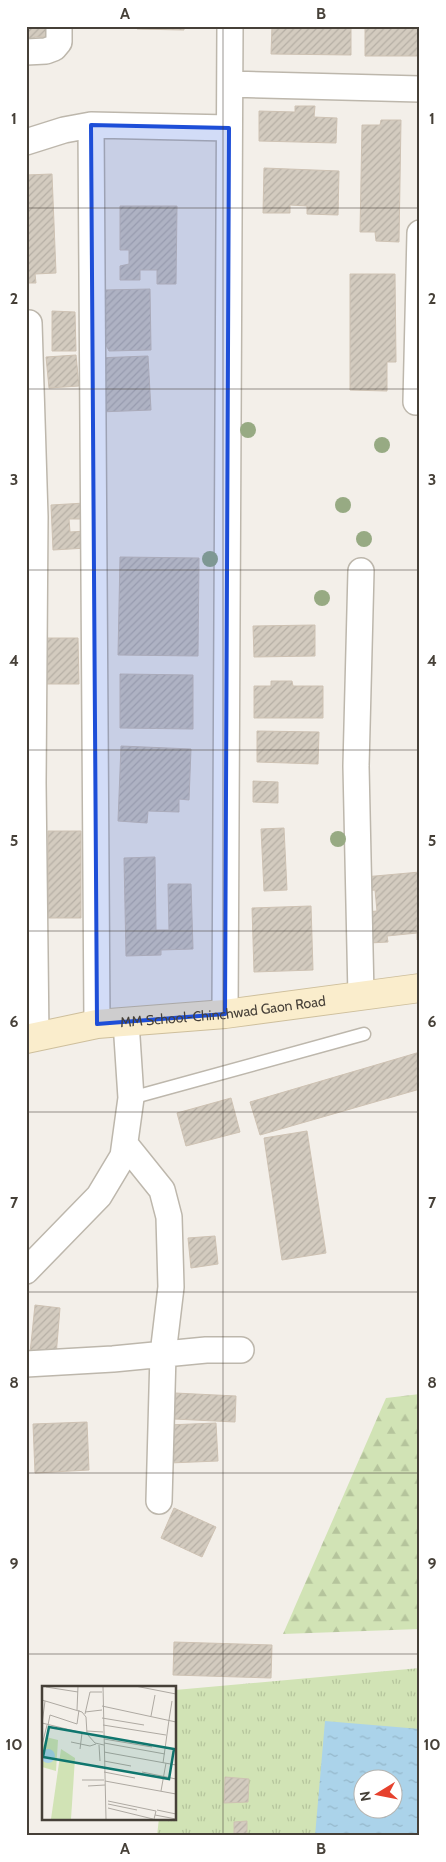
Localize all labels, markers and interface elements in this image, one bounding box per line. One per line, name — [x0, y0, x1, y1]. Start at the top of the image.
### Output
text: A — [120, 4, 130, 23]
text: B — [316, 4, 326, 23]
text: 1 — [11, 109, 17, 128]
text: 1 — [429, 109, 435, 128]
text: 2 — [10, 289, 18, 308]
text: 2 — [428, 289, 436, 308]
text: 3 — [10, 470, 18, 489]
text: 3 — [428, 470, 436, 489]
text: 4 — [9, 651, 19, 670]
text: 4 — [427, 651, 437, 670]
text: 5 — [10, 831, 18, 850]
text: 5 — [428, 831, 436, 850]
street label: MM School-Chinchwad Gaon Road — [119, 992, 327, 1031]
text: 6 — [10, 1012, 19, 1031]
text: 6 — [428, 1012, 437, 1031]
text: 7 — [10, 1193, 19, 1212]
text: 7 — [428, 1193, 437, 1212]
text: 8 — [9, 1373, 19, 1392]
text: 8 — [427, 1373, 437, 1392]
text: 9 — [10, 1554, 19, 1573]
text: 9 — [428, 1554, 437, 1573]
inset map — [42, 1686, 176, 1820]
text: 10 — [5, 1735, 23, 1754]
text: 10 — [423, 1735, 441, 1754]
north arrow — [354, 1770, 404, 1820]
text: N — [355, 1790, 375, 1803]
text: A — [120, 1839, 130, 1858]
text: B — [316, 1839, 326, 1858]

